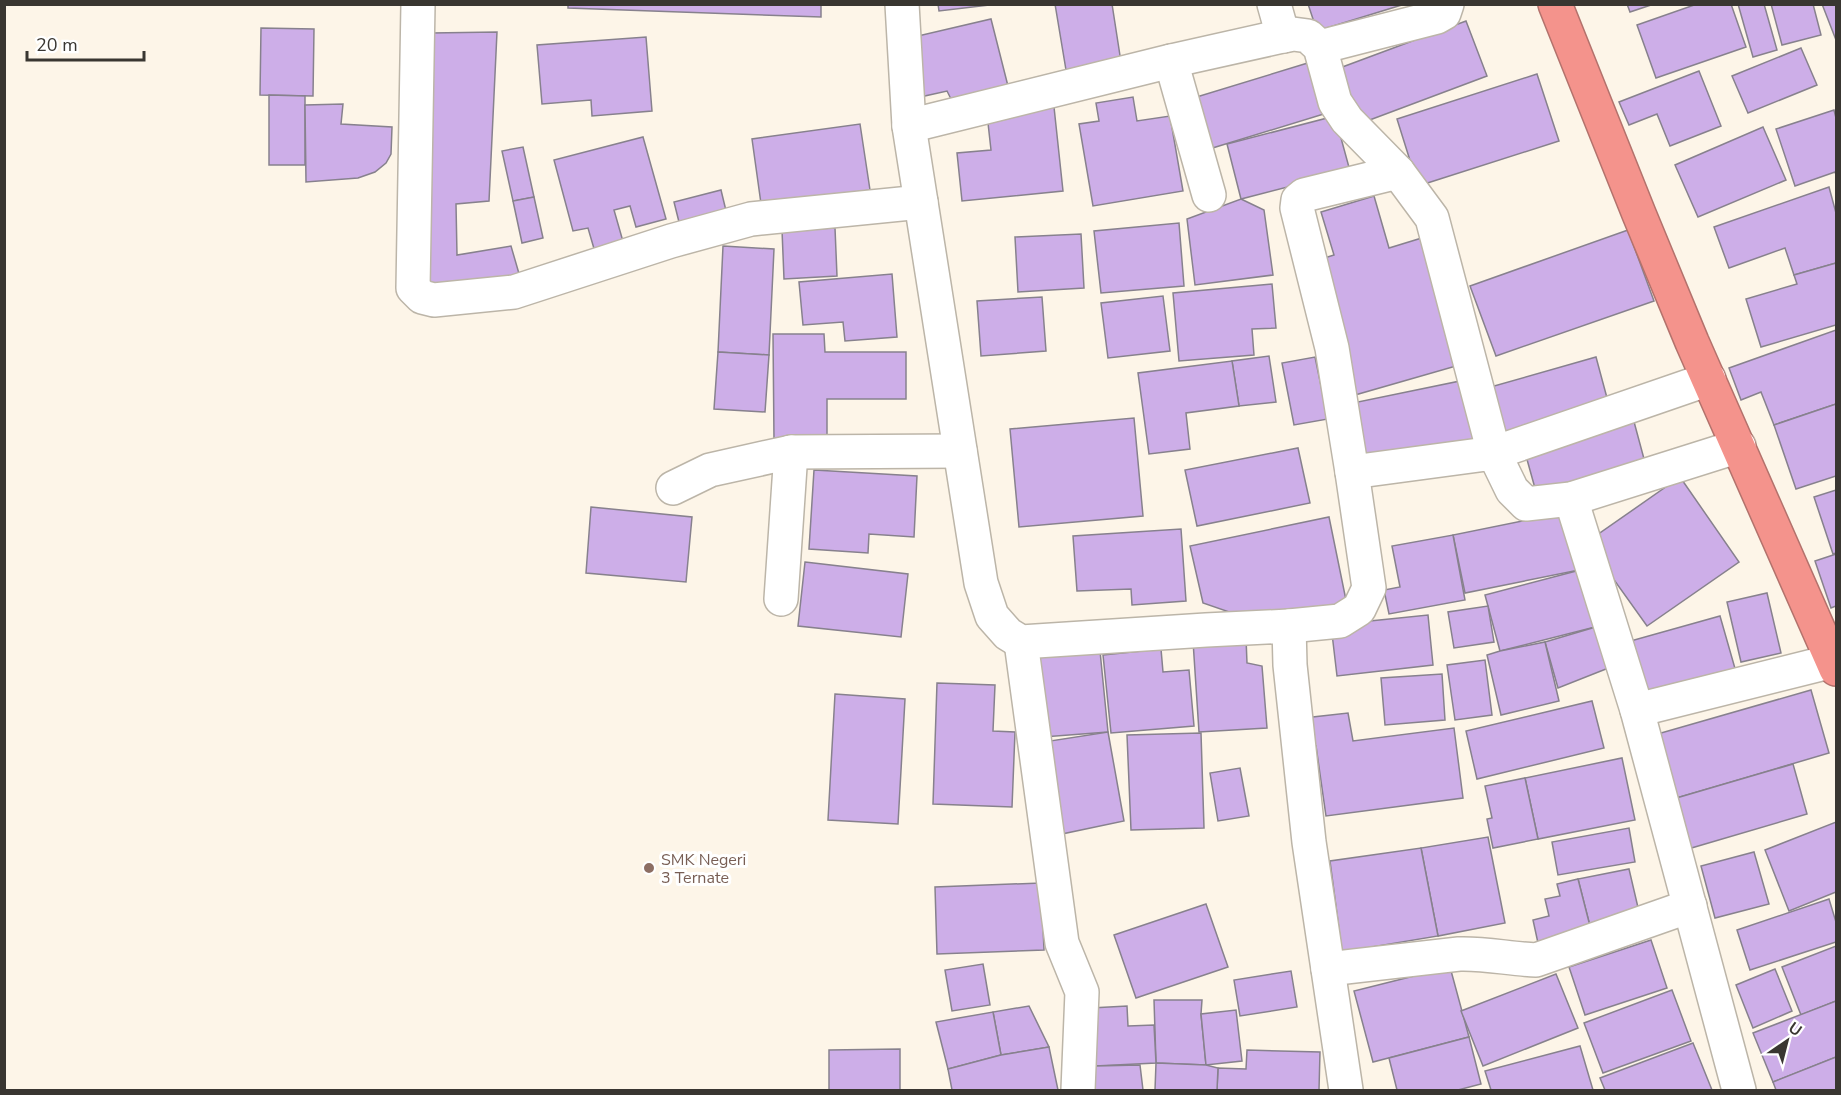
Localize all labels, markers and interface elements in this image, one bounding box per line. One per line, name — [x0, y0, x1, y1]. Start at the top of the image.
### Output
scale bar — [27, 24, 144, 62]
text: 20 m — [36, 33, 78, 57]
place label: SMK Negeri 3 Ternate — [661, 849, 746, 889]
marker: SMK Negeri 3 Ternate — [642, 861, 656, 875]
north arrow — [1757, 1011, 1817, 1071]
text: U — [1784, 1017, 1806, 1042]

